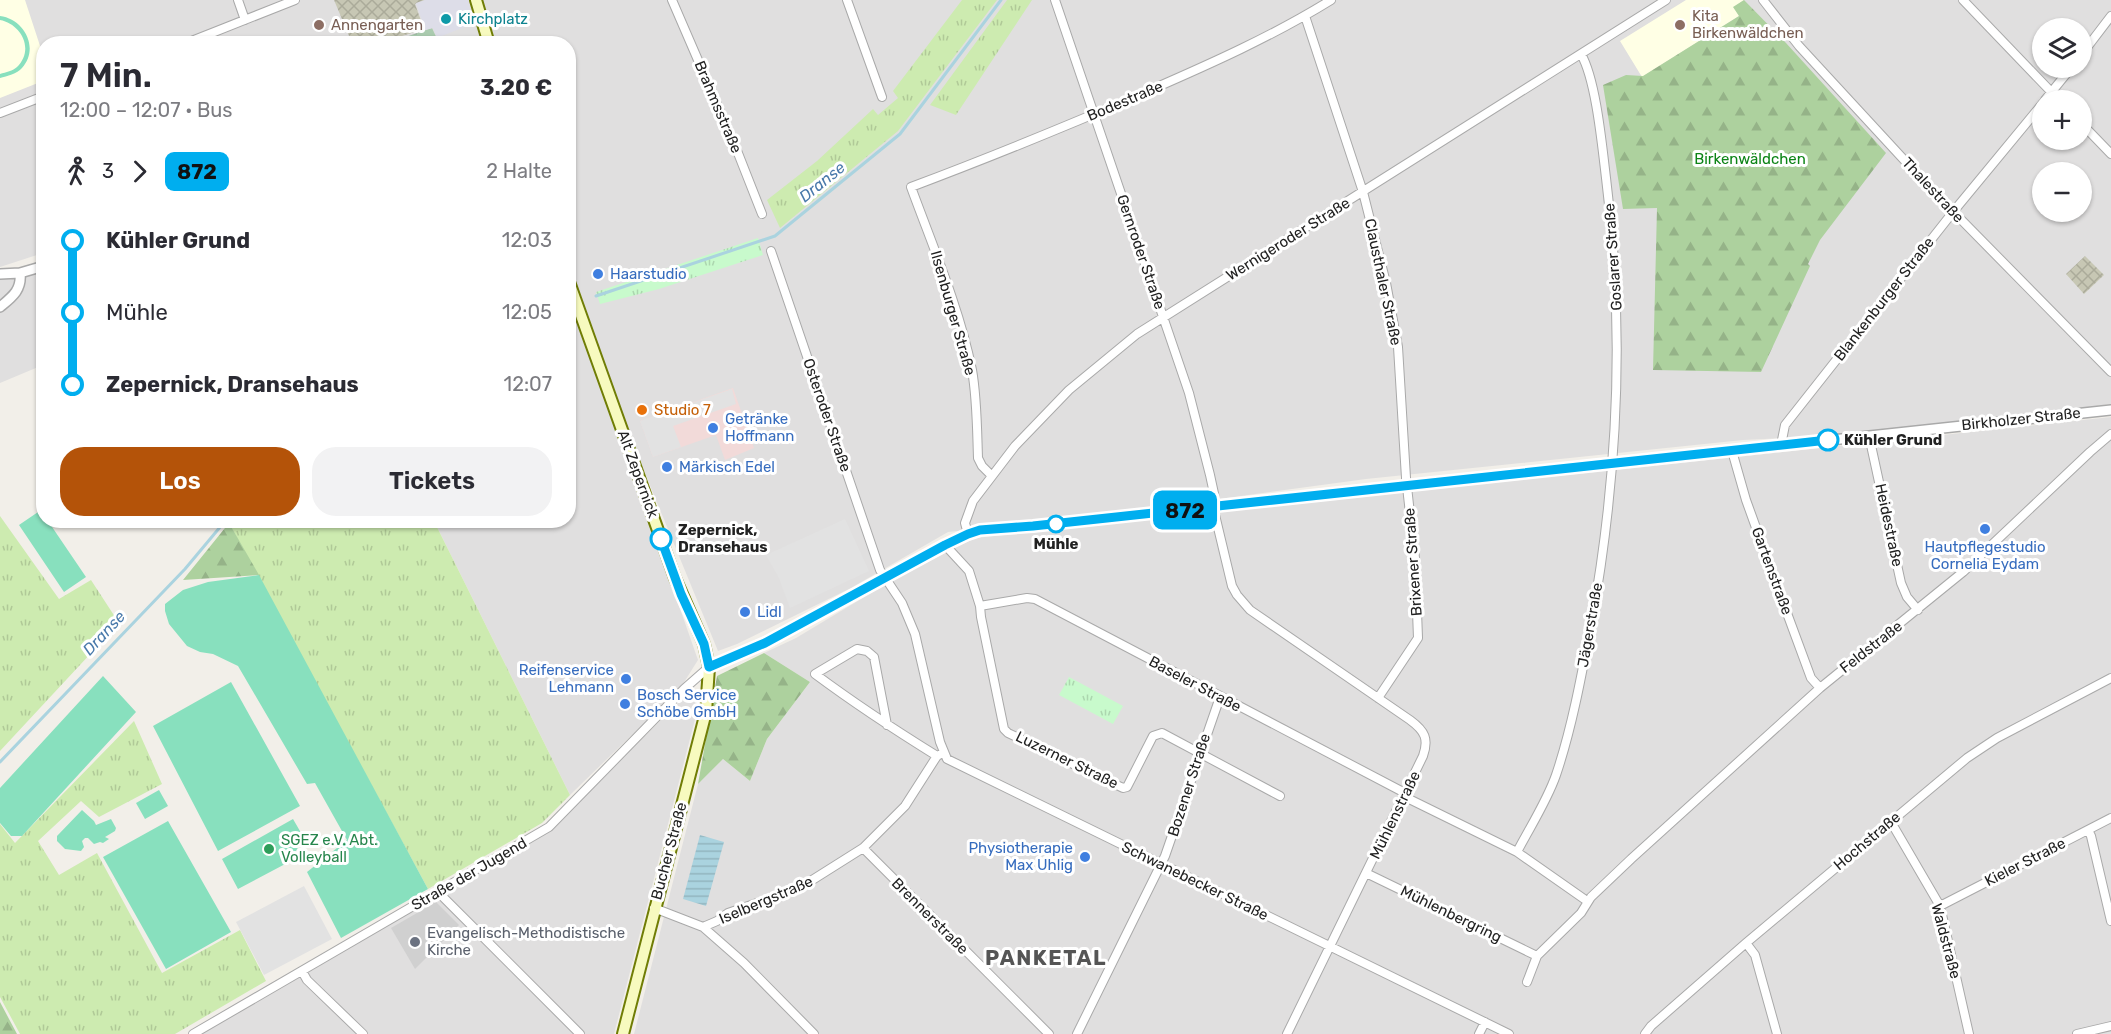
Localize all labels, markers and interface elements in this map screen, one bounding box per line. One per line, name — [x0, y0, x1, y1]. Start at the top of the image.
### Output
place label: Kita Birkenwäldchen — [1692, 7, 1804, 42]
place label: Kirchplatz — [458, 10, 528, 28]
marker: Kirchplatz — [439, 12, 453, 26]
place label: Annengarten — [331, 16, 423, 34]
marker: Annengarten — [312, 18, 326, 32]
marker: Kita Birkenwäldchen — [1673, 18, 1687, 32]
map controls — [2032, 18, 2092, 222]
button: layers — [2032, 18, 2092, 78]
text: 7 Min. — [60, 56, 152, 95]
street label: Brahmsstraße — [690, 58, 746, 156]
text: 3.20 € — [480, 74, 552, 101]
street label: Bodestraße — [1084, 77, 1166, 125]
button: + — [2032, 90, 2092, 150]
text: 12:00 – 12:07 · Bus — [60, 98, 232, 122]
park label: Birkenwäldchen — [1694, 150, 1806, 168]
street label: Thalestraße — [1898, 154, 1968, 226]
icon: walk — [60, 155, 93, 188]
icon: forward — [123, 155, 156, 188]
water label: Dranse — [795, 158, 849, 206]
text: 3 — [102, 159, 114, 183]
text: 872 — [177, 159, 217, 184]
text: 2 Halte — [486, 159, 552, 183]
button: − — [2032, 162, 2092, 222]
street label: Gernroder Straße — [1113, 192, 1169, 312]
street label: Wernigeroder Straße — [1223, 194, 1353, 284]
street label: Goslarer Straße — [1600, 203, 1626, 311]
street label: Clausthaler Straße — [1361, 217, 1405, 347]
text: Kühler Grund — [106, 227, 250, 254]
text: 12:03 — [502, 228, 552, 252]
street label: Blankenburger Straße — [1830, 234, 1938, 364]
street label: Ilsenburger Straße — [927, 248, 979, 378]
place label: Haarstudio — [610, 265, 687, 283]
marker: Haarstudio — [591, 267, 605, 281]
text: Mühle — [106, 299, 168, 326]
text: 12:05 — [502, 300, 552, 324]
street label: Osteroder Straße — [799, 356, 855, 474]
text: Zepernick, Dransehaus — [106, 371, 359, 398]
text: 12:07 — [504, 372, 552, 396]
place label: Studio 7 — [654, 401, 711, 419]
marker: Studio 7 — [635, 403, 649, 417]
street label: Birkholzer Straße — [1961, 404, 2081, 434]
place label: Getränke Hoffmann — [725, 410, 794, 445]
marker: Getränke Hoffmann — [706, 421, 720, 435]
street label: Alt Zepernick — [614, 428, 662, 521]
marker: Kühler Grund — [1817, 429, 1839, 451]
place label: Kühler Grund — [1844, 431, 1942, 449]
button: Los — [60, 447, 300, 516]
button: Tickets — [312, 447, 552, 516]
place label: Märkisch Edel — [679, 458, 775, 476]
marker: Märkisch Edel — [660, 460, 674, 474]
street label: Heidestraße — [1871, 482, 1907, 568]
line badge: 872 — [1150, 490, 1220, 530]
text: 872 — [1165, 498, 1205, 523]
street label: Brixener Straße — [1400, 507, 1426, 617]
marker: Mühle — [1047, 515, 1065, 533]
place label: Zepernick, Dransehaus — [678, 521, 768, 556]
marker: Hautpflegestudio Cornelia Eydam — [1978, 522, 1992, 536]
street label: Gartenstraße — [1748, 525, 1796, 617]
marker: Zepernick, Dransehaus — [650, 528, 672, 550]
place label: Mühle — [1034, 535, 1079, 553]
place label: Hautpflegestudio Cornelia Eydam — [1924, 538, 2046, 573]
street label: Jägerstraße — [1574, 581, 1606, 669]
place label: Lidl — [757, 603, 782, 621]
marker: Lidl — [738, 605, 752, 619]
water label: Dranse — [79, 607, 129, 659]
street label: Feldstraße — [1836, 617, 1906, 677]
street label: Baseler Straße — [1146, 652, 1244, 716]
place label: Reifenservice Lehmann — [519, 661, 614, 696]
marker: Reifenservice Lehmann — [619, 672, 633, 686]
place label: Bosch Service Schöbe GmbH — [637, 686, 737, 721]
marker: Bosch Service Schöbe GmbH — [618, 697, 632, 711]
street label: Luzerner Straße — [1013, 727, 1121, 793]
street label: Bozener Straße — [1164, 731, 1214, 839]
street label: Mühlenstraße — [1366, 768, 1424, 862]
street label: Bucher Straße — [647, 800, 691, 902]
street label: Hochstraße — [1830, 808, 1904, 874]
place label: SGEZ e.V. Abt. Volleyball — [281, 831, 378, 866]
street label: Straße der Jugend — [408, 834, 530, 914]
street label: Kieler Straße — [1982, 834, 2068, 890]
street label: Schwanebecker Straße — [1119, 838, 1271, 924]
place label: Physiotherapie Max Uhlig — [968, 839, 1073, 874]
marker: SGEZ e.V. Abt. Volleyball — [262, 842, 276, 856]
marker: Physiotherapie Max Uhlig — [1078, 850, 1092, 864]
street label: Iselbergstraße — [716, 872, 816, 928]
street label: Brennerstraße — [888, 874, 972, 958]
street label: Mühlenbergring — [1397, 882, 1505, 946]
street label: Waldstraße — [1927, 901, 1965, 981]
place label: Evangelisch-Methodistische Kirche — [427, 924, 625, 959]
marker: Evangelisch-Methodistische Kirche — [408, 935, 422, 949]
district label: PANKETAL — [985, 945, 1107, 970]

